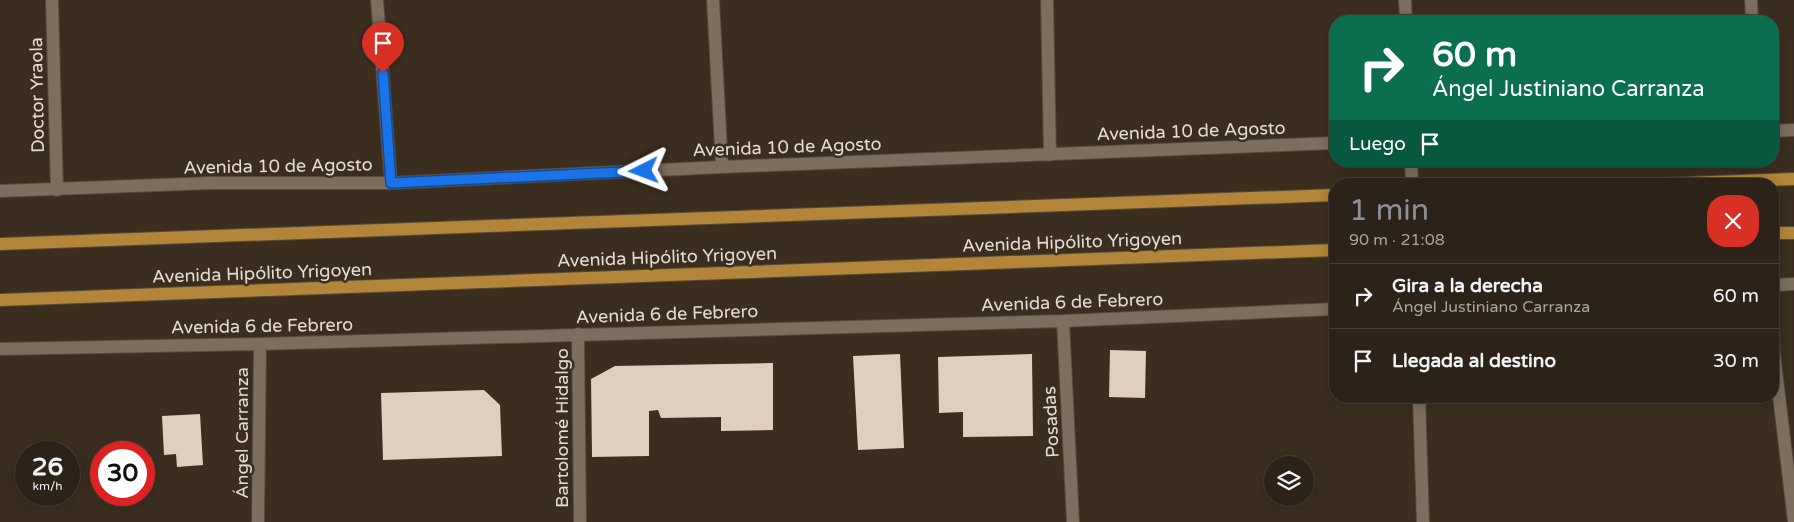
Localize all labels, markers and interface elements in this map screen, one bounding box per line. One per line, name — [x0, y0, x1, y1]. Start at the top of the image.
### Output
pin — [362, 22, 404, 73]
icon: arrive — [369, 29, 397, 57]
text: 60 m — [1432, 34, 1517, 76]
icon: right — [1349, 35, 1414, 100]
street label: Doctor Yraola — [25, 37, 49, 153]
text: Ángel Justiniano Carranza — [1432, 76, 1705, 102]
street label: Avenida 10 de Agosto — [1096, 117, 1286, 145]
icon: arrive — [1416, 130, 1444, 158]
street label: Avenida 10 de Agosto — [692, 133, 882, 161]
text: Luego — [1349, 133, 1406, 155]
position arrow — [617, 144, 669, 196]
street label: Avenida 10 de Agosto — [183, 153, 373, 179]
text: 1 min — [1349, 192, 1429, 229]
button: close — [1707, 195, 1759, 247]
street label: Avenida Hipólito Yrigoyen — [962, 227, 1182, 257]
text: 90 m · 21:08 — [1349, 230, 1445, 250]
street label: Avenida Hipólito Yrigoyen — [557, 242, 777, 272]
street label: Avenida Hipólito Yrigoyen — [152, 258, 372, 288]
text: Gira a la derecha — [1392, 275, 1543, 297]
icon: right — [1349, 282, 1377, 310]
text: 60 m — [1713, 285, 1759, 307]
street label: Avenida 6 de Febrero — [980, 288, 1164, 316]
text: Ángel Justiniano Carranza — [1392, 297, 1590, 317]
street label: Avenida 6 de Febrero — [575, 300, 759, 328]
street label: Avenida 6 de Febrero — [171, 313, 353, 339]
icon: arrive — [1349, 347, 1377, 375]
street label: Bartolomé Hidalgo — [551, 348, 573, 508]
text: Llegada al destino — [1392, 350, 1556, 372]
text: 30 m — [1713, 350, 1759, 372]
street label: Ángel Carranza — [231, 367, 253, 499]
street label: Posadas — [1038, 386, 1064, 458]
speed limit sign: 30 — [90, 441, 155, 506]
text: 26 — [32, 452, 63, 482]
map controls — [1264, 456, 1314, 506]
button: layers — [1264, 456, 1314, 506]
text: km/h — [32, 479, 63, 493]

